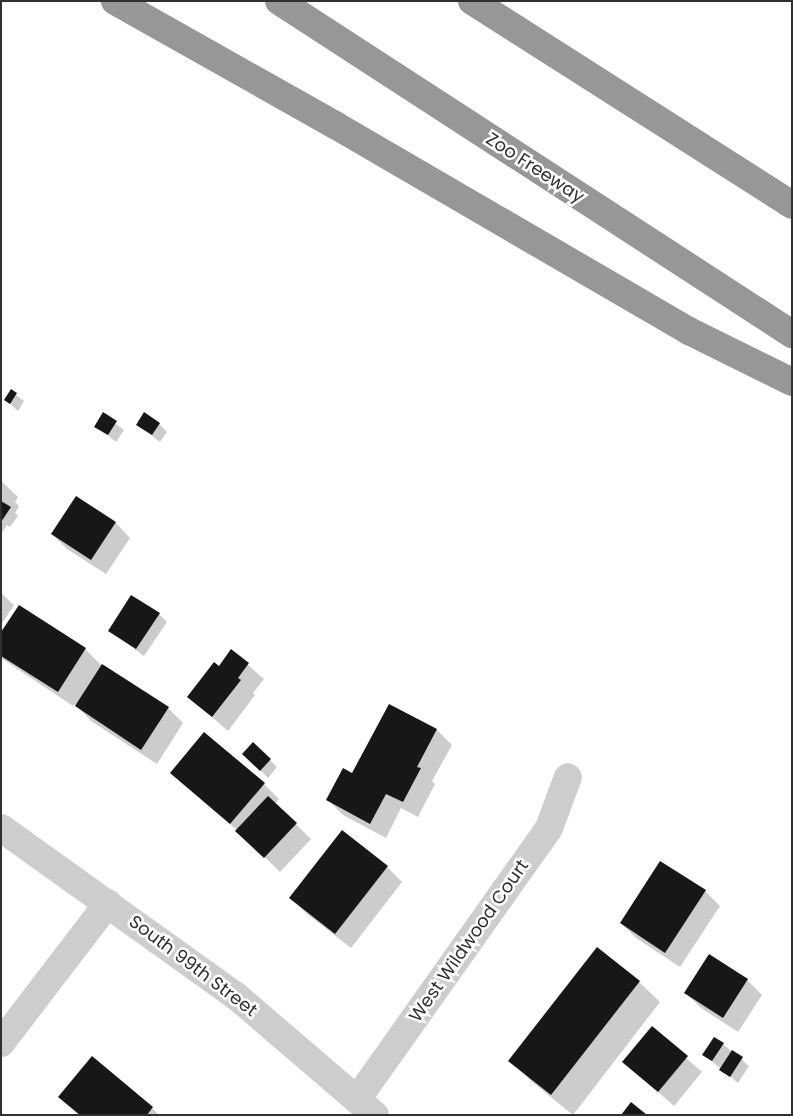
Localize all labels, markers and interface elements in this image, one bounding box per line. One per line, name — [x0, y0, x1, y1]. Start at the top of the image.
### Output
street label: Zoo Freeway — [482, 128, 588, 208]
street label: West Wildwood Court — [405, 856, 533, 1026]
street label: South 99th Street — [125, 911, 261, 1021]

